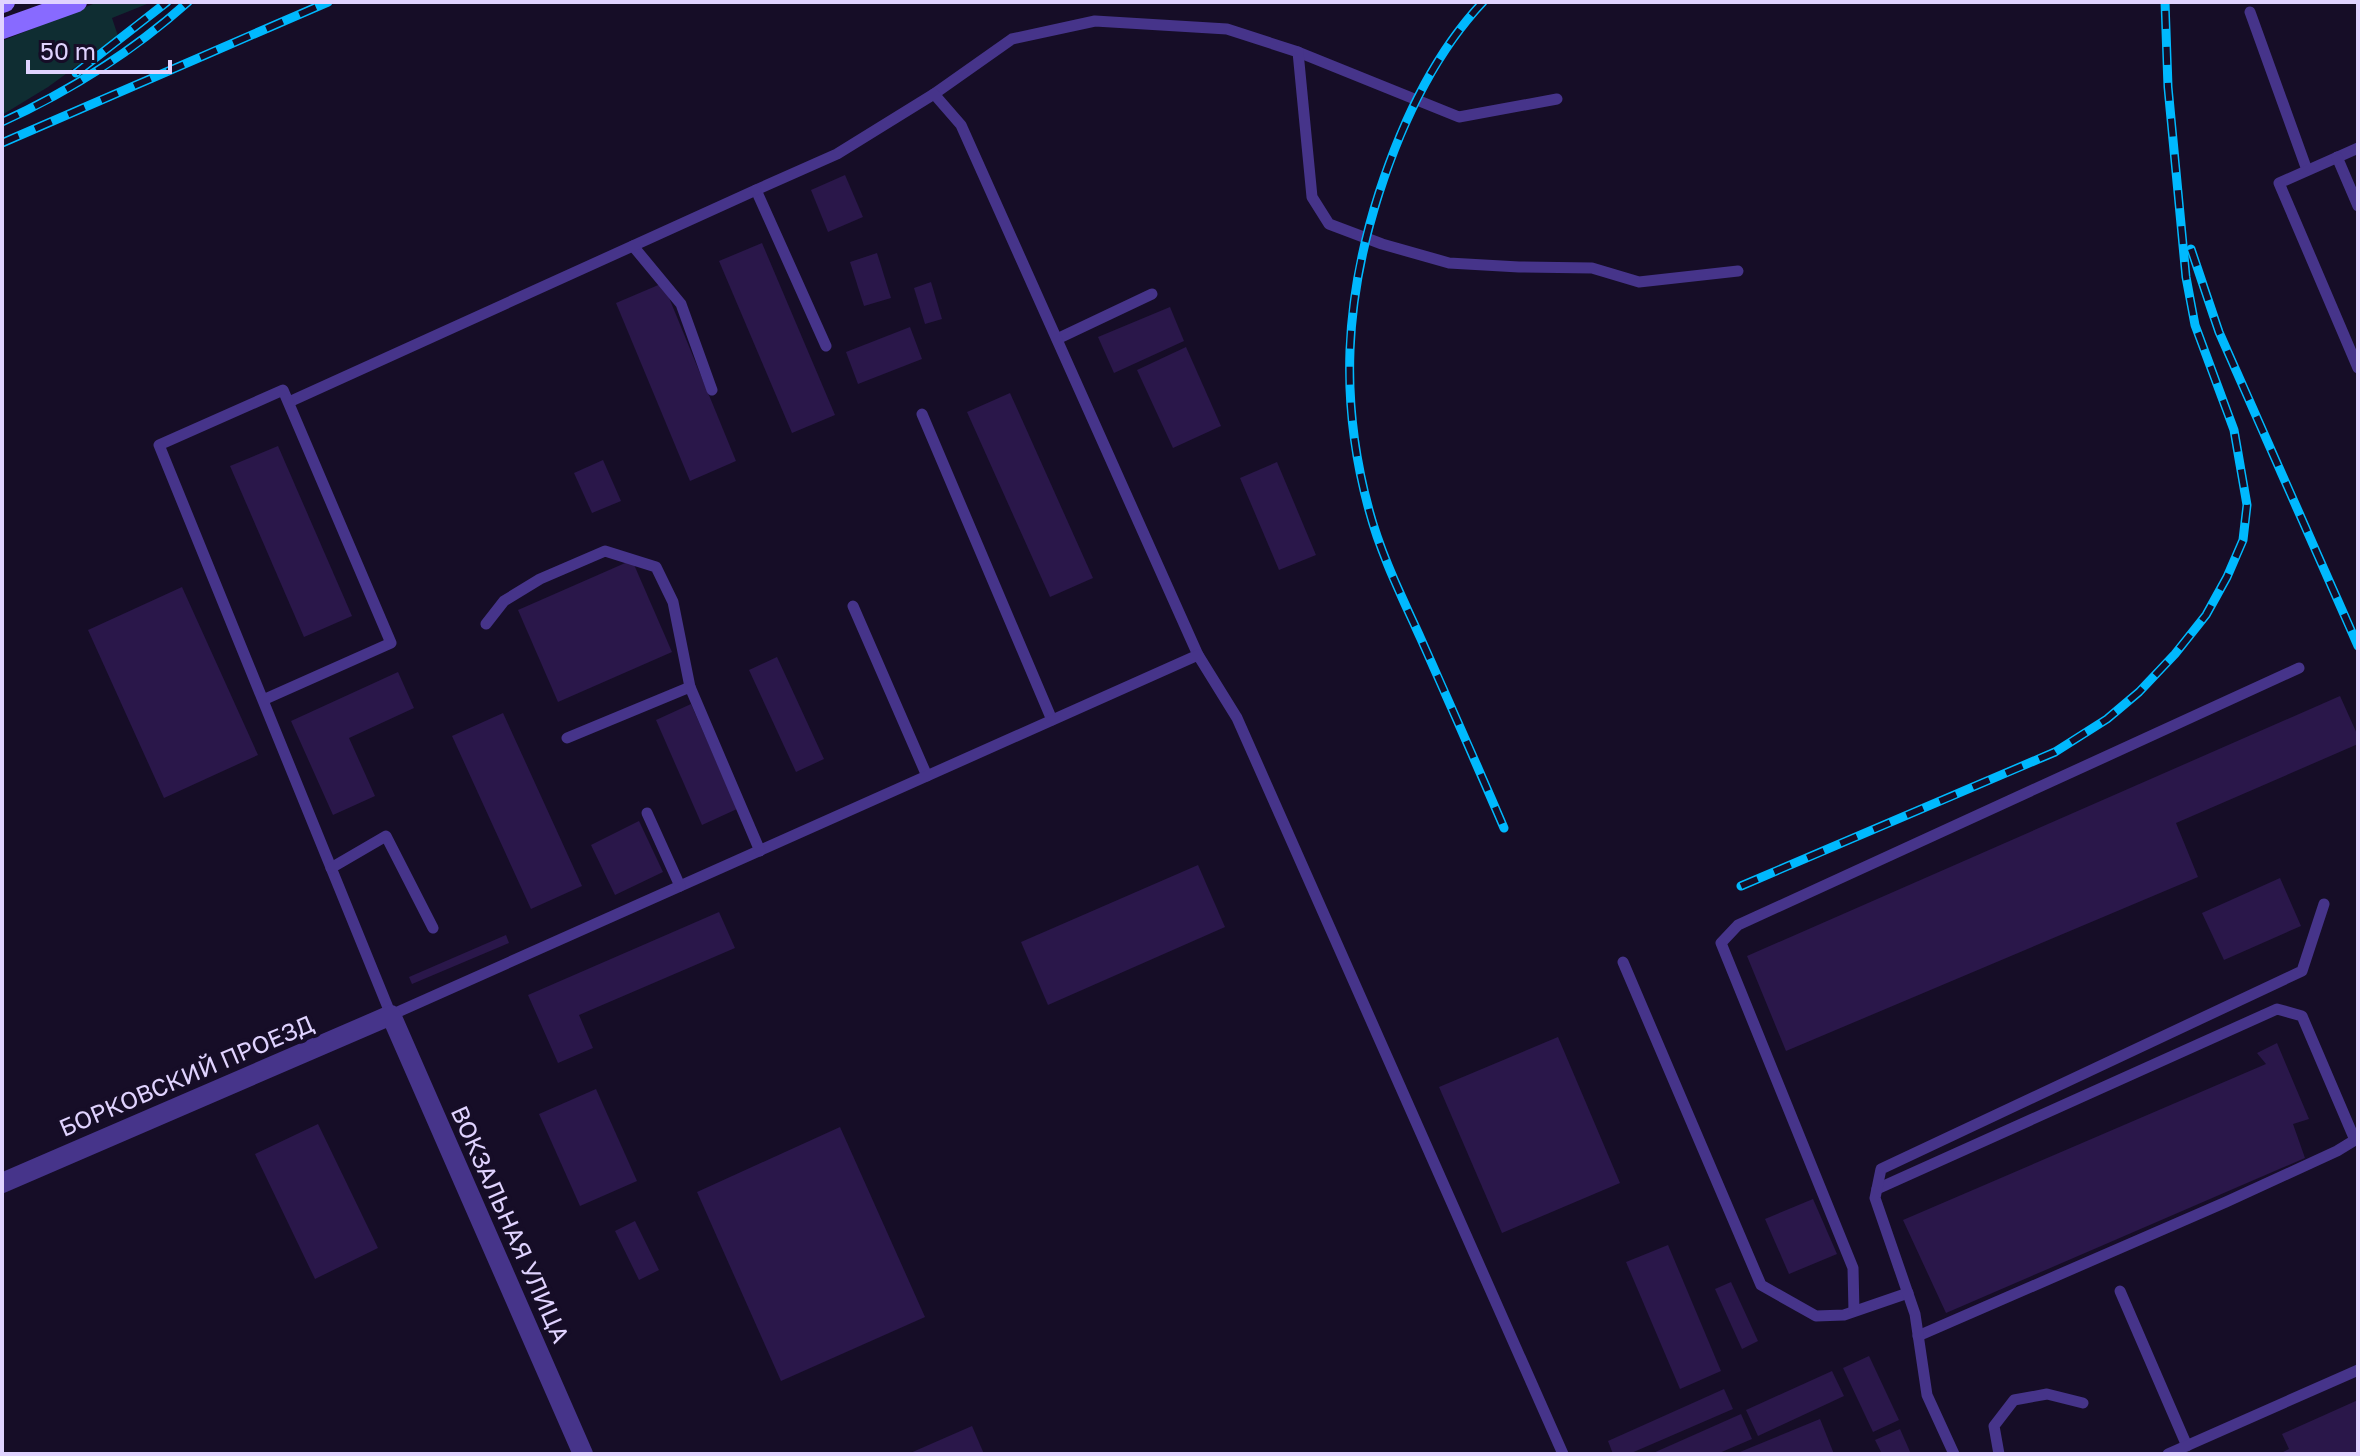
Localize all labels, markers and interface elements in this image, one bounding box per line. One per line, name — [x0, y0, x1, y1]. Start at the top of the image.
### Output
scale bar — [28, 24, 170, 74]
text: 50 m — [40, 36, 96, 65]
street label: БОРКОВСКИЙ ПРОЕЗД — [54, 1008, 318, 1142]
street label: ВОКЗАЛЬНАЯ УЛИЦА — [446, 1101, 576, 1347]

